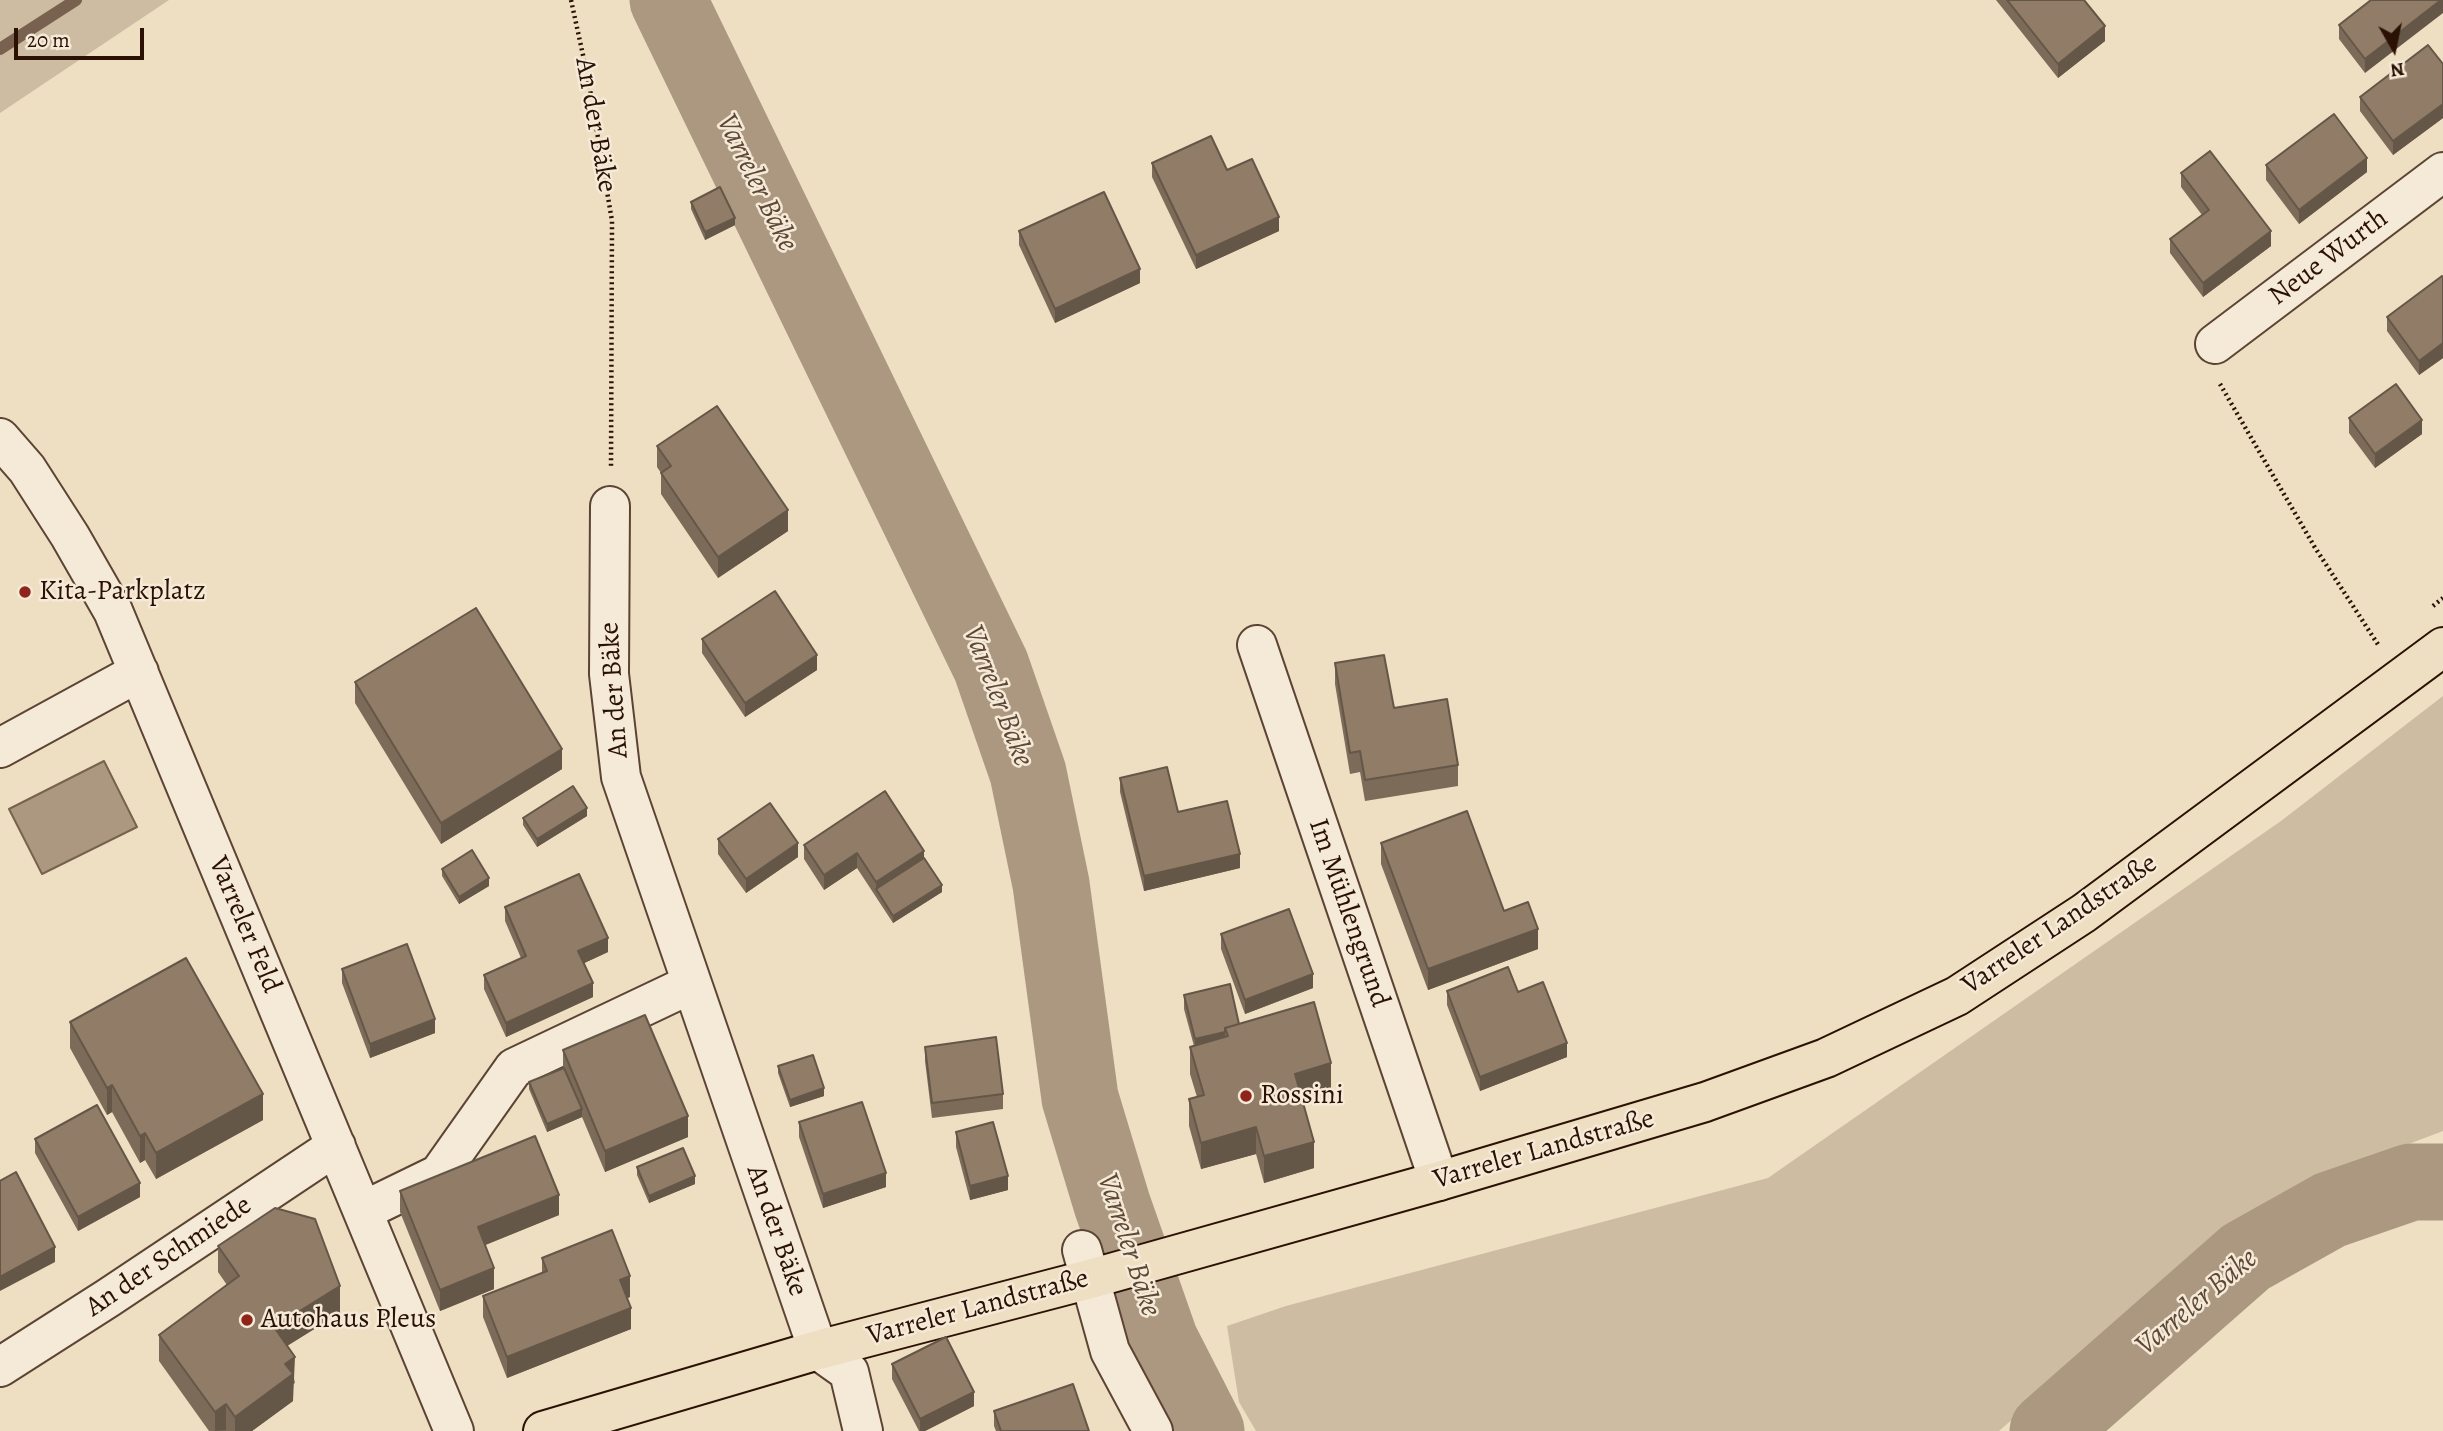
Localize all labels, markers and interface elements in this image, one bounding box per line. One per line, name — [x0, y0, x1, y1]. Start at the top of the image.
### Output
scale bar — [18, 14, 147, 58]
north arrow — [2359, 14, 2429, 84]
text: 20 m — [27, 26, 70, 54]
street label: An der Bäke — [567, 55, 623, 195]
text: N — [2388, 56, 2406, 84]
water label: Varreler Bäke — [707, 108, 805, 258]
street label: Neue Wurth — [2263, 202, 2395, 314]
place label: Kita-Parkplatz — [39, 575, 206, 609]
marker: Kita-Parkplatz — [17, 584, 33, 600]
water label: Varreler Bäke — [954, 620, 1040, 772]
street label: An der Bäke — [593, 621, 637, 759]
street label: Im Mühlengrund — [1300, 814, 1396, 1012]
street label: Varreler Landstraße — [1956, 847, 2164, 1003]
street label: Varreler Feld — [200, 852, 288, 998]
place label: Rossini — [1260, 1079, 1344, 1113]
marker: Rossini — [1238, 1088, 1254, 1104]
street label: Varreler Landstraße — [1430, 1102, 1658, 1198]
street label: An der Bäke — [738, 1161, 814, 1301]
water label: Varreler Bäke — [1088, 1169, 1168, 1321]
street label: An der Schmiede — [80, 1189, 258, 1325]
water label: Varreler Bäke — [2129, 1242, 2265, 1364]
street label: Varreler Landstraße — [864, 1262, 1092, 1354]
place label: Autohaus Pleus — [261, 1303, 436, 1337]
marker: Autohaus Pleus — [239, 1312, 255, 1328]

